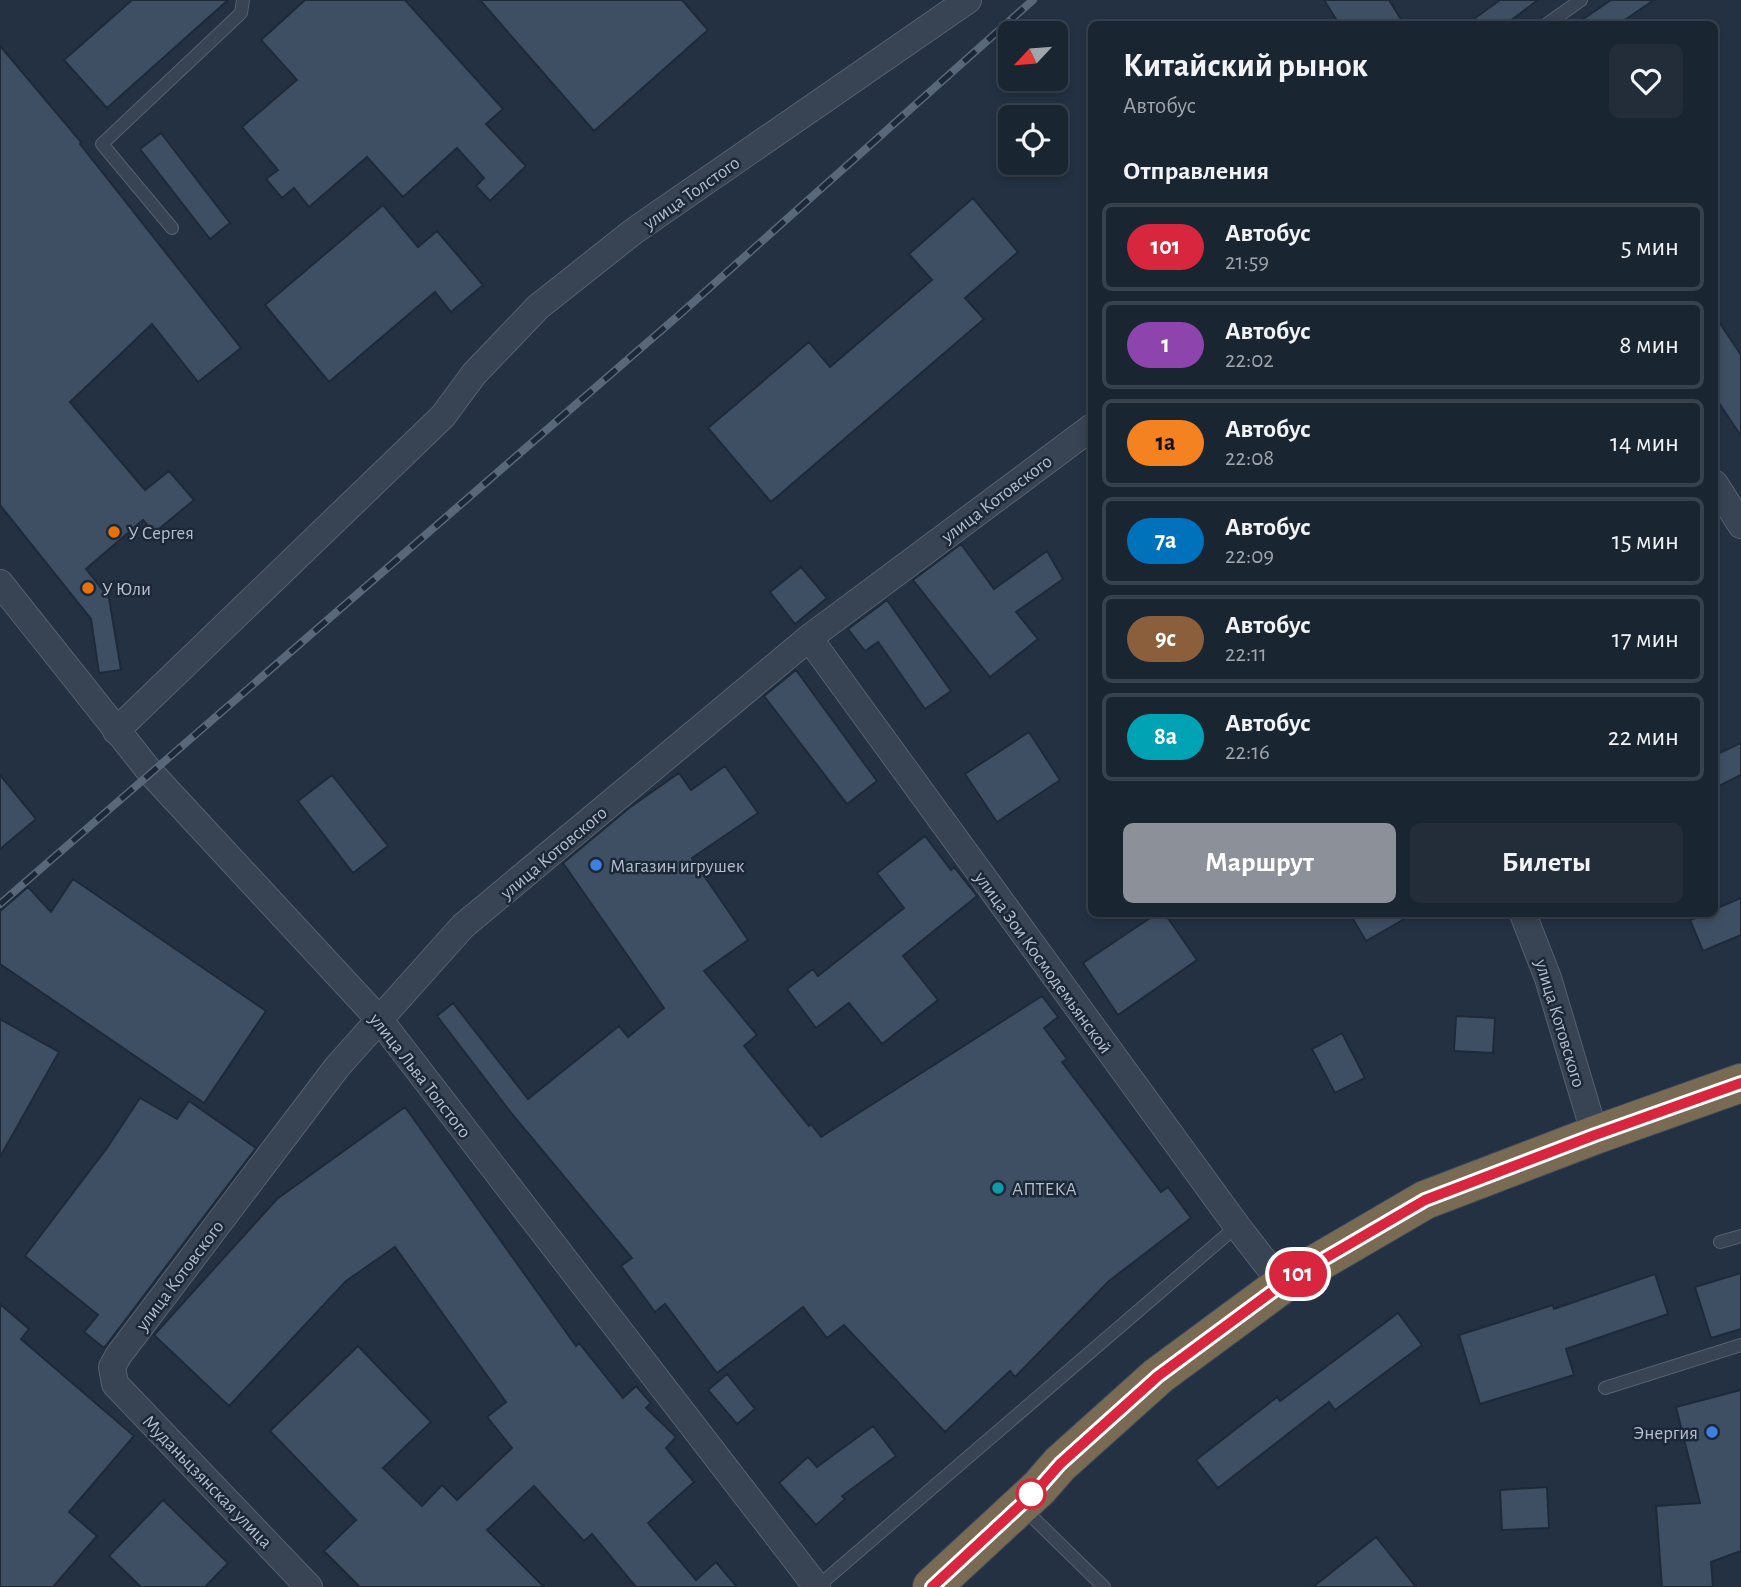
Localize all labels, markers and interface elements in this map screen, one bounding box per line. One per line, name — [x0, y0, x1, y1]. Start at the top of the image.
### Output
north arrow — [998, 21, 1068, 91]
map controls — [998, 21, 1068, 175]
button: heart — [1609, 44, 1683, 118]
text: Китайский рынок — [1123, 50, 1368, 83]
text: Автобус — [1123, 95, 1196, 118]
button: locate — [998, 105, 1068, 175]
street label: улица Толстого — [639, 153, 743, 234]
text: Отправления — [1123, 158, 1269, 184]
text: Автобус — [1225, 220, 1311, 246]
text: 5 мин — [1621, 234, 1679, 260]
text: 101 — [1151, 235, 1180, 259]
text: 21:59 — [1225, 251, 1269, 274]
text: Автобус — [1225, 318, 1311, 344]
text: 8 мин — [1619, 332, 1679, 358]
text: 1 — [1161, 333, 1170, 357]
text: 22:02 — [1225, 349, 1274, 372]
text: Автобус — [1225, 416, 1311, 442]
text: 14 мин — [1610, 430, 1679, 456]
text: 1а — [1155, 431, 1176, 455]
text: 22:08 — [1225, 447, 1274, 470]
street label: улица Котовского — [937, 452, 1056, 547]
text: Автобус — [1225, 514, 1311, 540]
marker: У Сергея — [106, 524, 122, 540]
place label: У Сергея — [128, 524, 194, 543]
text: 15 мин — [1612, 528, 1679, 554]
text: 7а — [1155, 529, 1176, 553]
text: 22:09 — [1225, 545, 1274, 568]
marker: У Юли — [80, 580, 96, 596]
place label: У Юли — [102, 580, 151, 599]
text: Автобус — [1225, 612, 1311, 638]
text: 17 мин — [1612, 626, 1679, 652]
text: 9с — [1155, 627, 1176, 651]
text: 22:11 — [1225, 643, 1267, 666]
text: Автобус — [1225, 710, 1311, 736]
text: 22 мин — [1608, 724, 1679, 750]
text: 8а — [1154, 725, 1177, 749]
text: 22:16 — [1225, 741, 1270, 764]
street label: улица Котовского — [496, 803, 611, 904]
button: Маршрут — [1123, 823, 1396, 903]
button: Билеты — [1410, 823, 1683, 903]
marker: Магазин игрушек — [588, 857, 604, 873]
place label: Магазин игрушек — [610, 857, 745, 876]
street label: улица Зои Космодемьянской — [970, 868, 1115, 1057]
street label: улица Котовского — [1531, 956, 1588, 1090]
street label: улица Льва Толстого — [365, 1009, 474, 1142]
marker: АПТЕКА — [990, 1180, 1006, 1196]
place label: АПТЕКА — [1012, 1180, 1077, 1199]
street label: улица Котовского — [132, 1217, 228, 1335]
line badge: 101 — [1258, 1251, 1338, 1297]
text: 101 — [1283, 1262, 1313, 1286]
street label: Муданьцзянская улица — [139, 1412, 275, 1552]
place label: Энергия — [1633, 1424, 1698, 1443]
marker: Энергия — [1704, 1424, 1720, 1440]
unlabelled marker — [1016, 1479, 1046, 1509]

